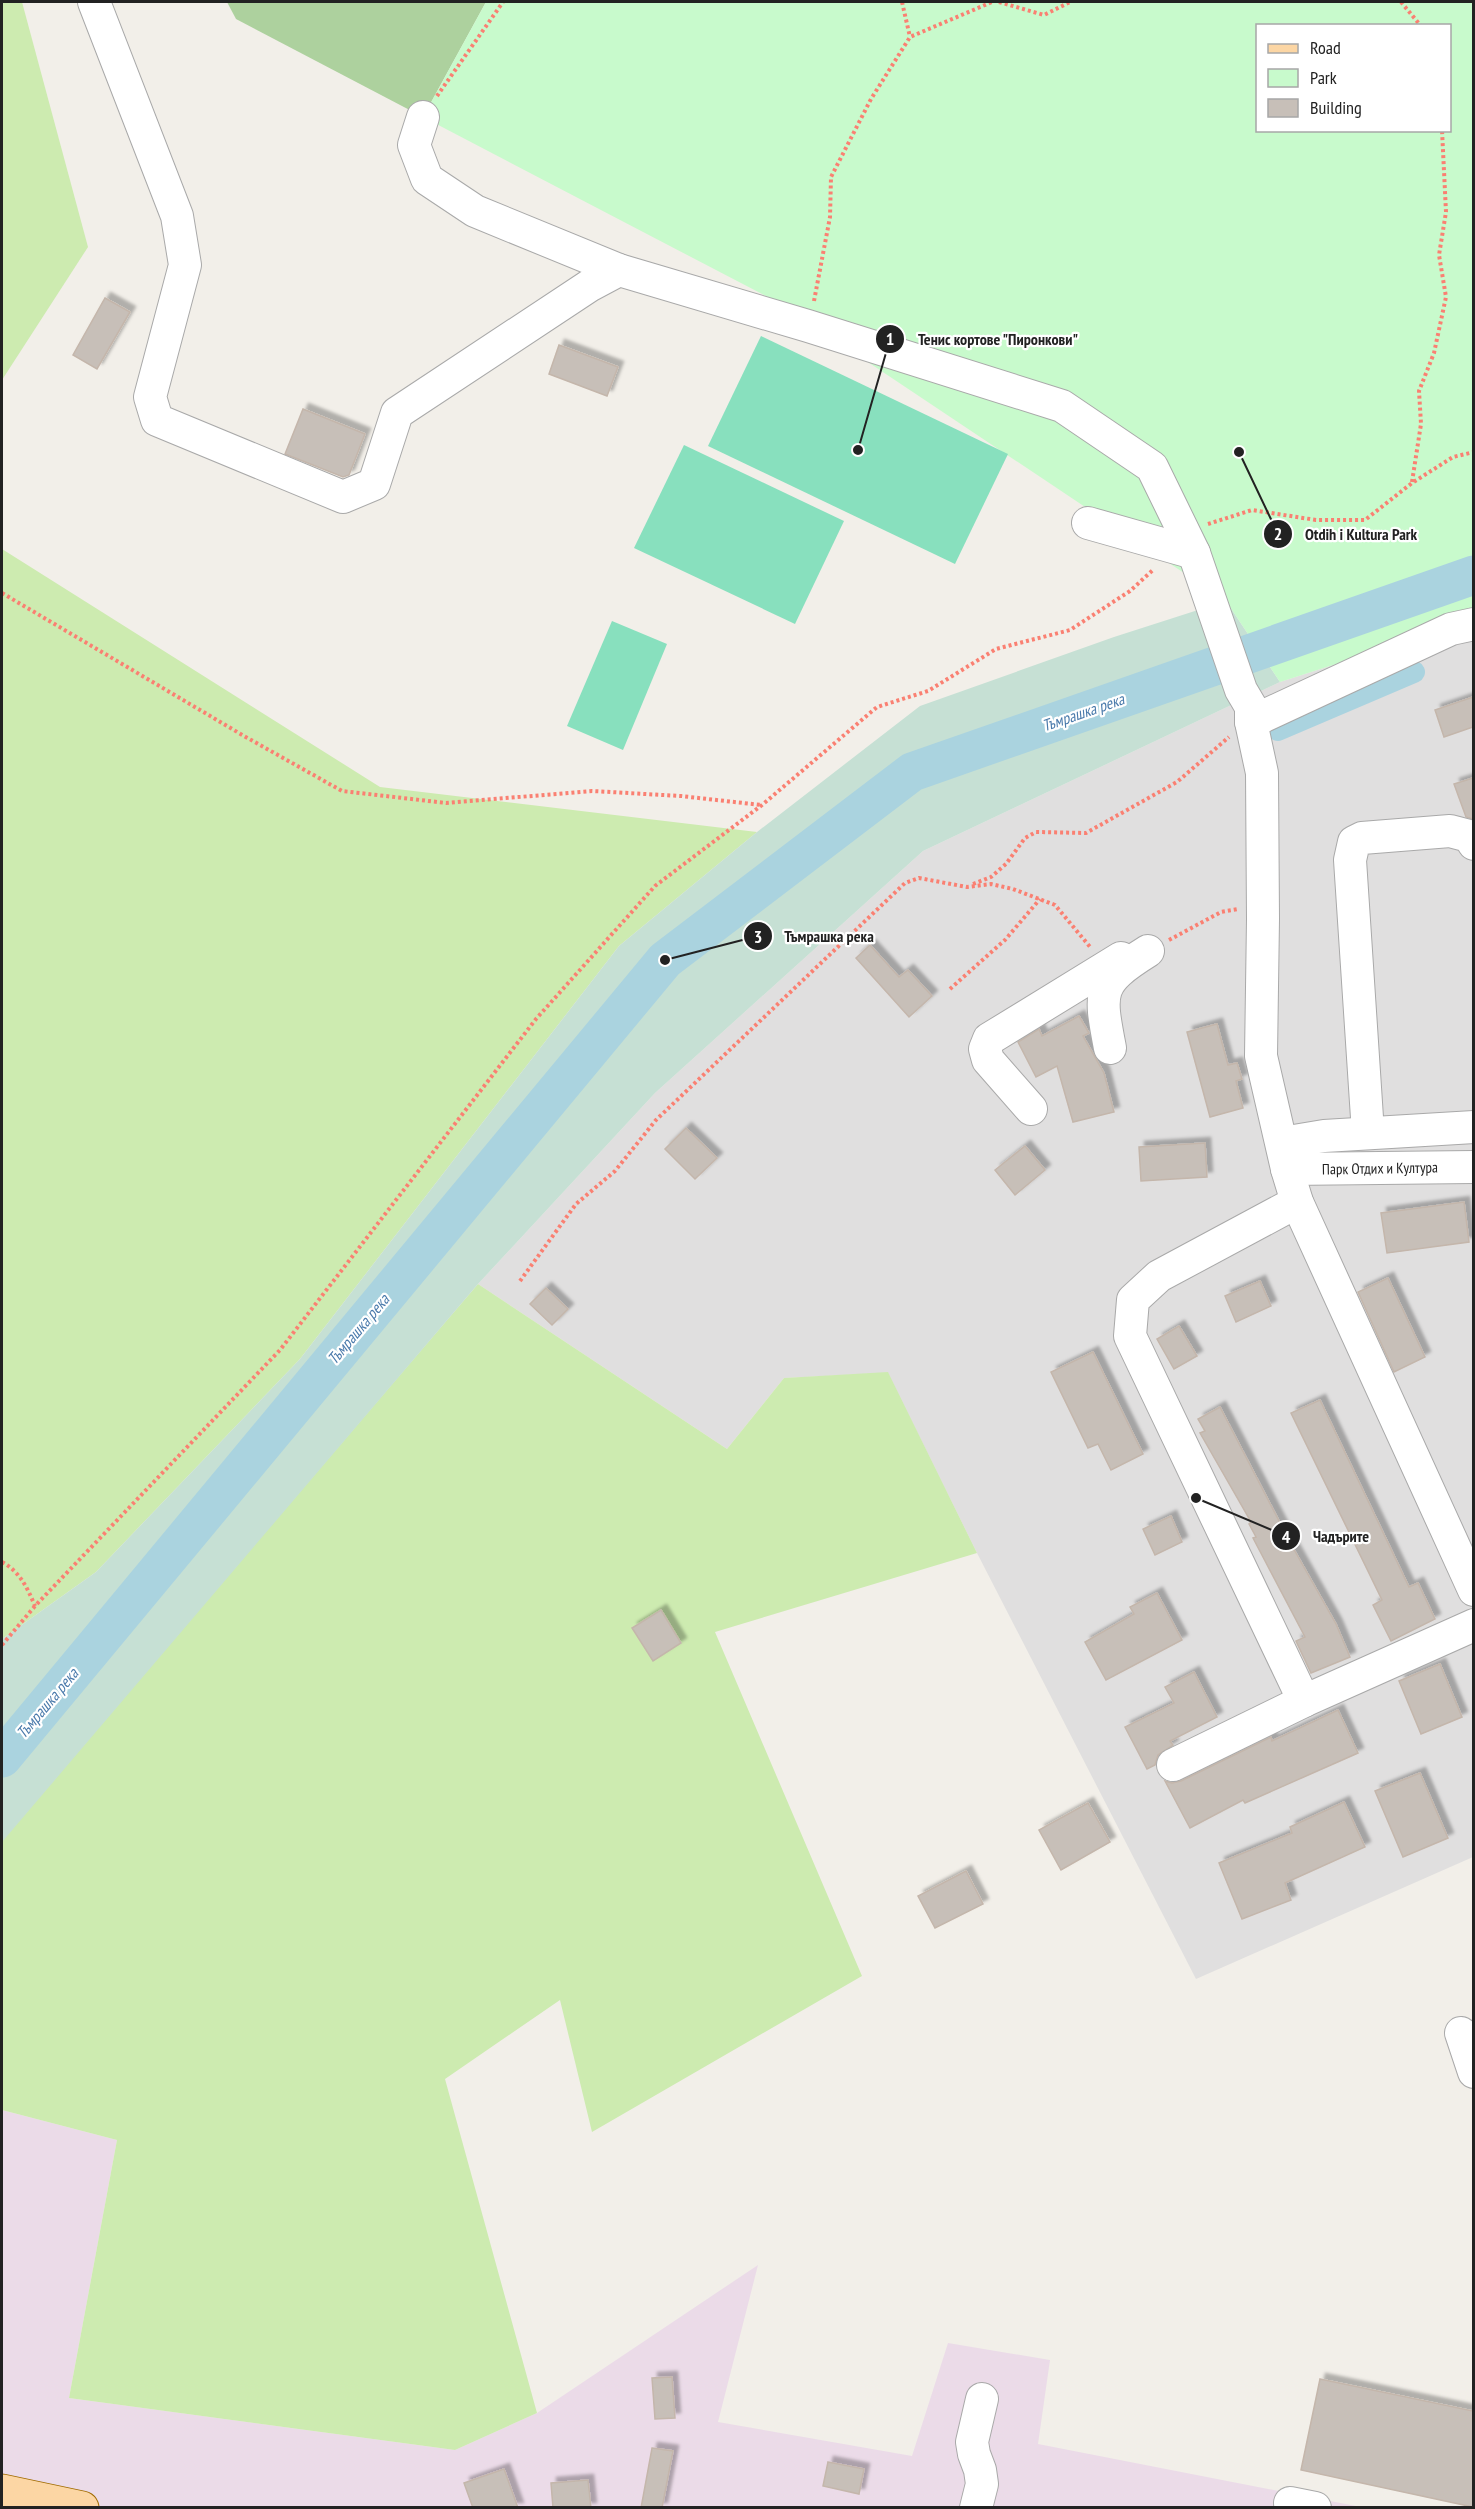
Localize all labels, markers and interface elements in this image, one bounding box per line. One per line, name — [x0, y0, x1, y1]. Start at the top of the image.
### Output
legend — [1256, 24, 1451, 132]
text: Road — [1310, 36, 1341, 59]
text: Park — [1310, 66, 1337, 89]
text: Building — [1310, 96, 1362, 119]
callout: Тенис кортове "Пиронкови" — [875, 322, 1090, 356]
text: 1 — [886, 327, 894, 350]
text: Тенис кортове "Пиронкови" — [918, 329, 1078, 349]
callout: Otdih i Kultura Park — [1263, 517, 1429, 551]
text: 2 — [1274, 522, 1282, 545]
text: Otdih i Kultura Park — [1305, 524, 1417, 544]
water label: Тъмрашка река — [1039, 688, 1128, 735]
callout: Тъмрашка река — [743, 919, 886, 953]
text: 3 — [754, 925, 762, 948]
text: Тъмрашка река — [784, 926, 874, 946]
street label: Парк Отдих и Култура — [1322, 1157, 1438, 1179]
water label: Тъмрашка река — [323, 1289, 394, 1368]
callout: Чадърите — [1271, 1519, 1381, 1553]
text: 4 — [1282, 1525, 1291, 1548]
text: Чадърите — [1313, 1526, 1369, 1546]
water label: Тъмрашка река — [12, 1663, 83, 1742]

